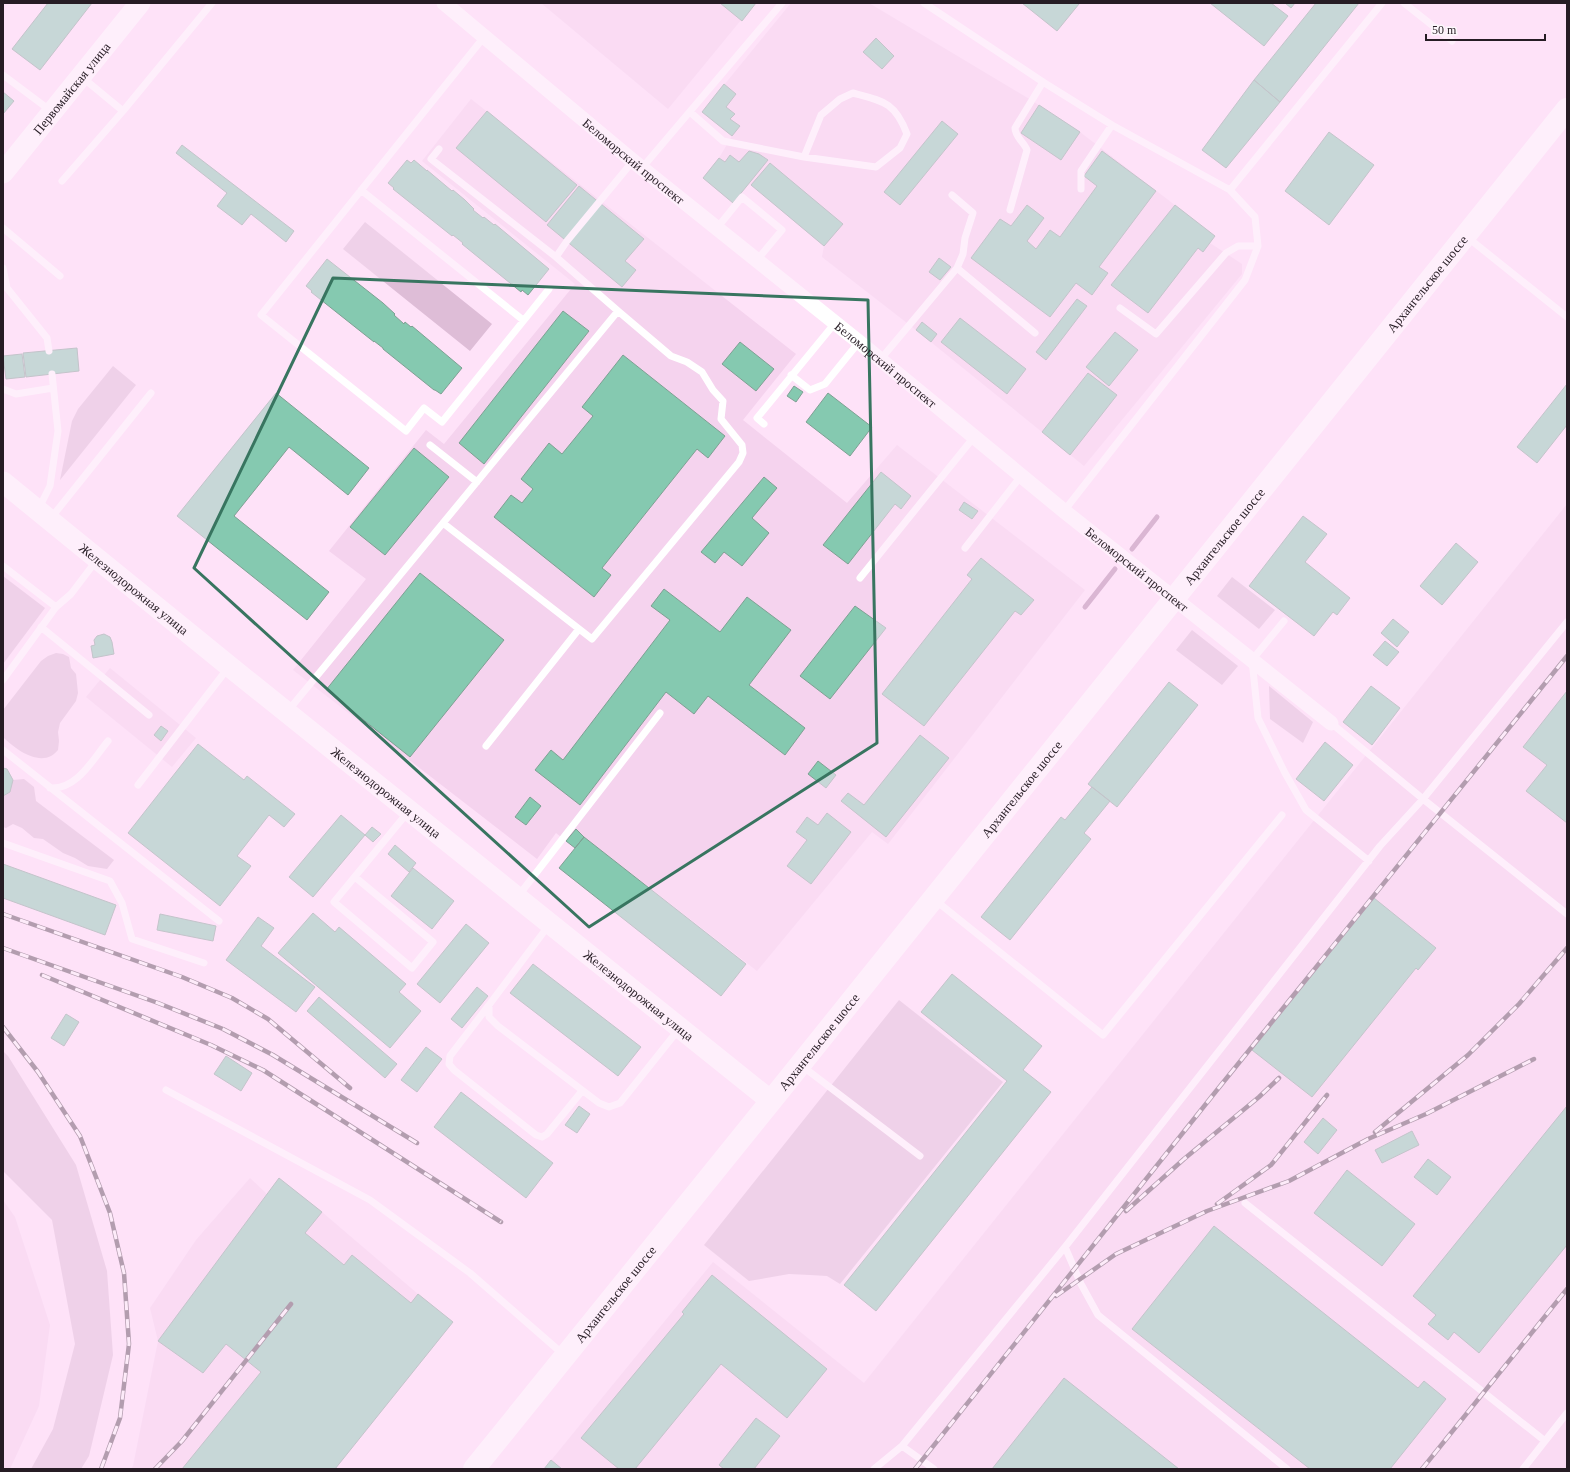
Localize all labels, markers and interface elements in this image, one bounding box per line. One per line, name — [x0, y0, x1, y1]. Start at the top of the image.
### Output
scale bar — [1426, 16, 1545, 42]
text: 50 m — [1432, 23, 1457, 37]
street label: Первомайская улица — [30, 39, 114, 138]
street label: Беломорский проспект — [580, 115, 688, 208]
street label: Архангельское шоссе — [1384, 232, 1471, 335]
street label: Беломорский проспект — [832, 319, 940, 411]
street label: Архангельское шоссе — [1181, 485, 1268, 588]
street label: Беломорский проспект — [1082, 524, 1192, 615]
street label: Железнодорожная улица — [76, 540, 192, 638]
street label: Архангельское шоссе — [978, 738, 1065, 841]
street label: Железнодорожная улица — [328, 744, 444, 841]
street label: Железнодорожная улица — [581, 947, 697, 1044]
street label: Архангельское шоссе — [776, 990, 863, 1093]
street label: Архангельское шоссе — [572, 1243, 659, 1346]

